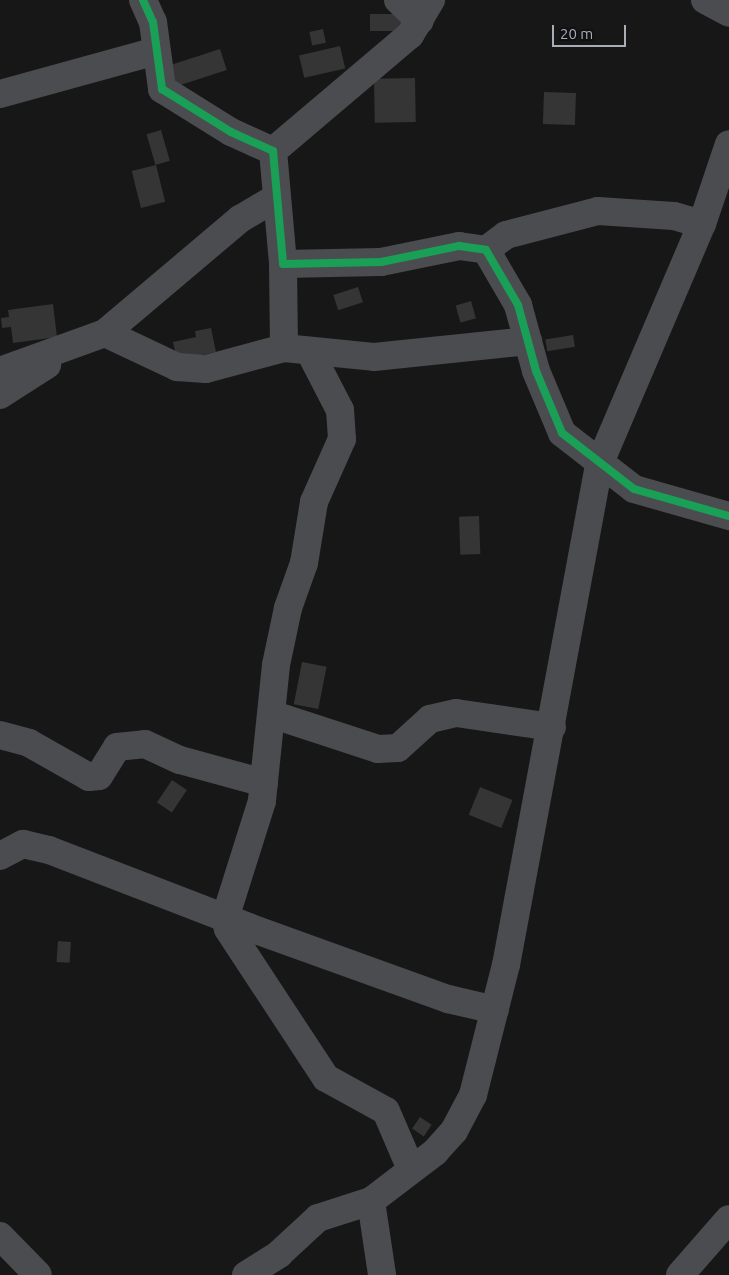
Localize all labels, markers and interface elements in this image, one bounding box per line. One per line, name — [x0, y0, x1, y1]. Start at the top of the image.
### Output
scale bar — [554, 15, 628, 47]
text: 20 m — [560, 25, 593, 42]

